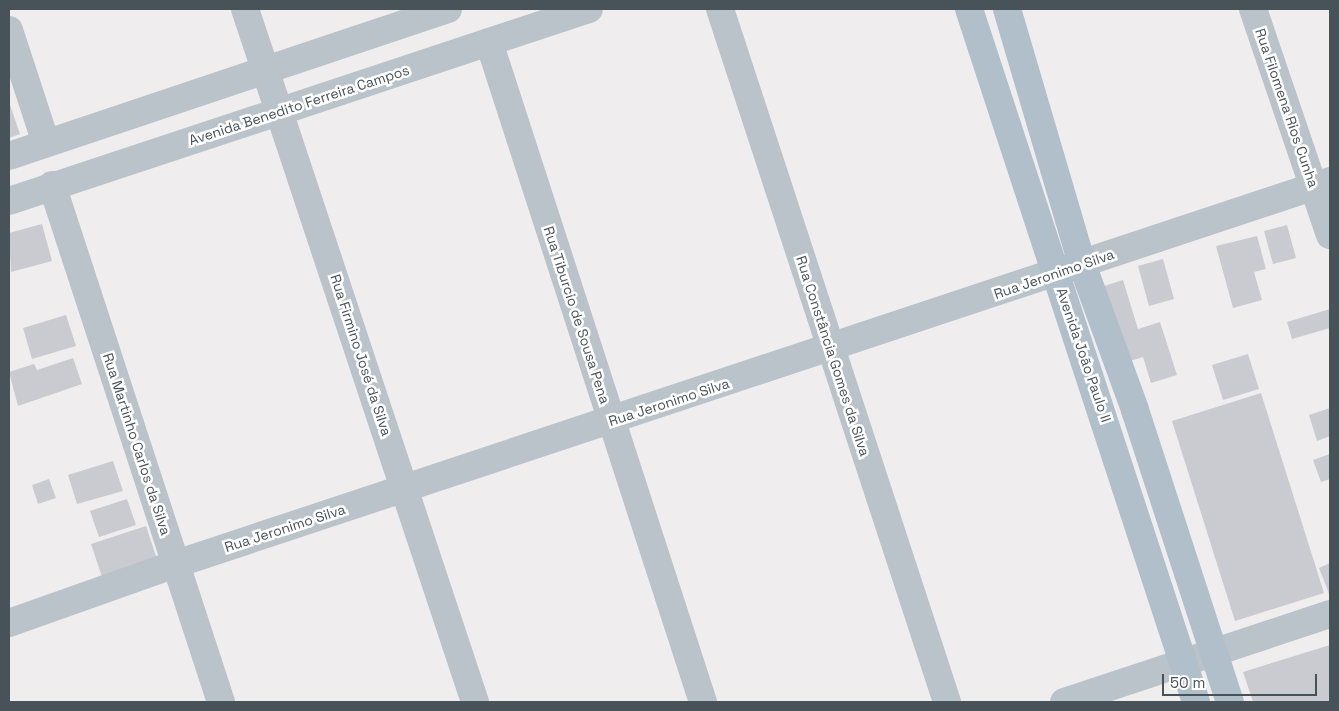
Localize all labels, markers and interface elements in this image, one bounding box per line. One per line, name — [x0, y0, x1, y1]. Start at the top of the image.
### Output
street label: Rua Filomena Rios Cunha — [1252, 26, 1322, 190]
street label: Avenida Benedito Ferreira Campos — [187, 61, 411, 149]
street label: Rua Tiburcio de Sousa Pena — [540, 224, 614, 406]
street label: Rua Jeronimo Silva — [992, 246, 1116, 302]
street label: Rua Constância Gomes da Silva — [793, 254, 873, 458]
street label: Rua Firmino José da Silva — [327, 272, 395, 438]
street label: Avenida João Paulo ll — [1053, 286, 1115, 424]
street label: Rua Martinho Carlos da Silva — [100, 351, 174, 537]
street label: Rua Jeronimo Silva — [606, 375, 732, 429]
street label: Rua Jeronimo Silva — [222, 501, 348, 555]
scale bar — [1164, 664, 1319, 696]
text: 50 m — [1170, 673, 1205, 692]

